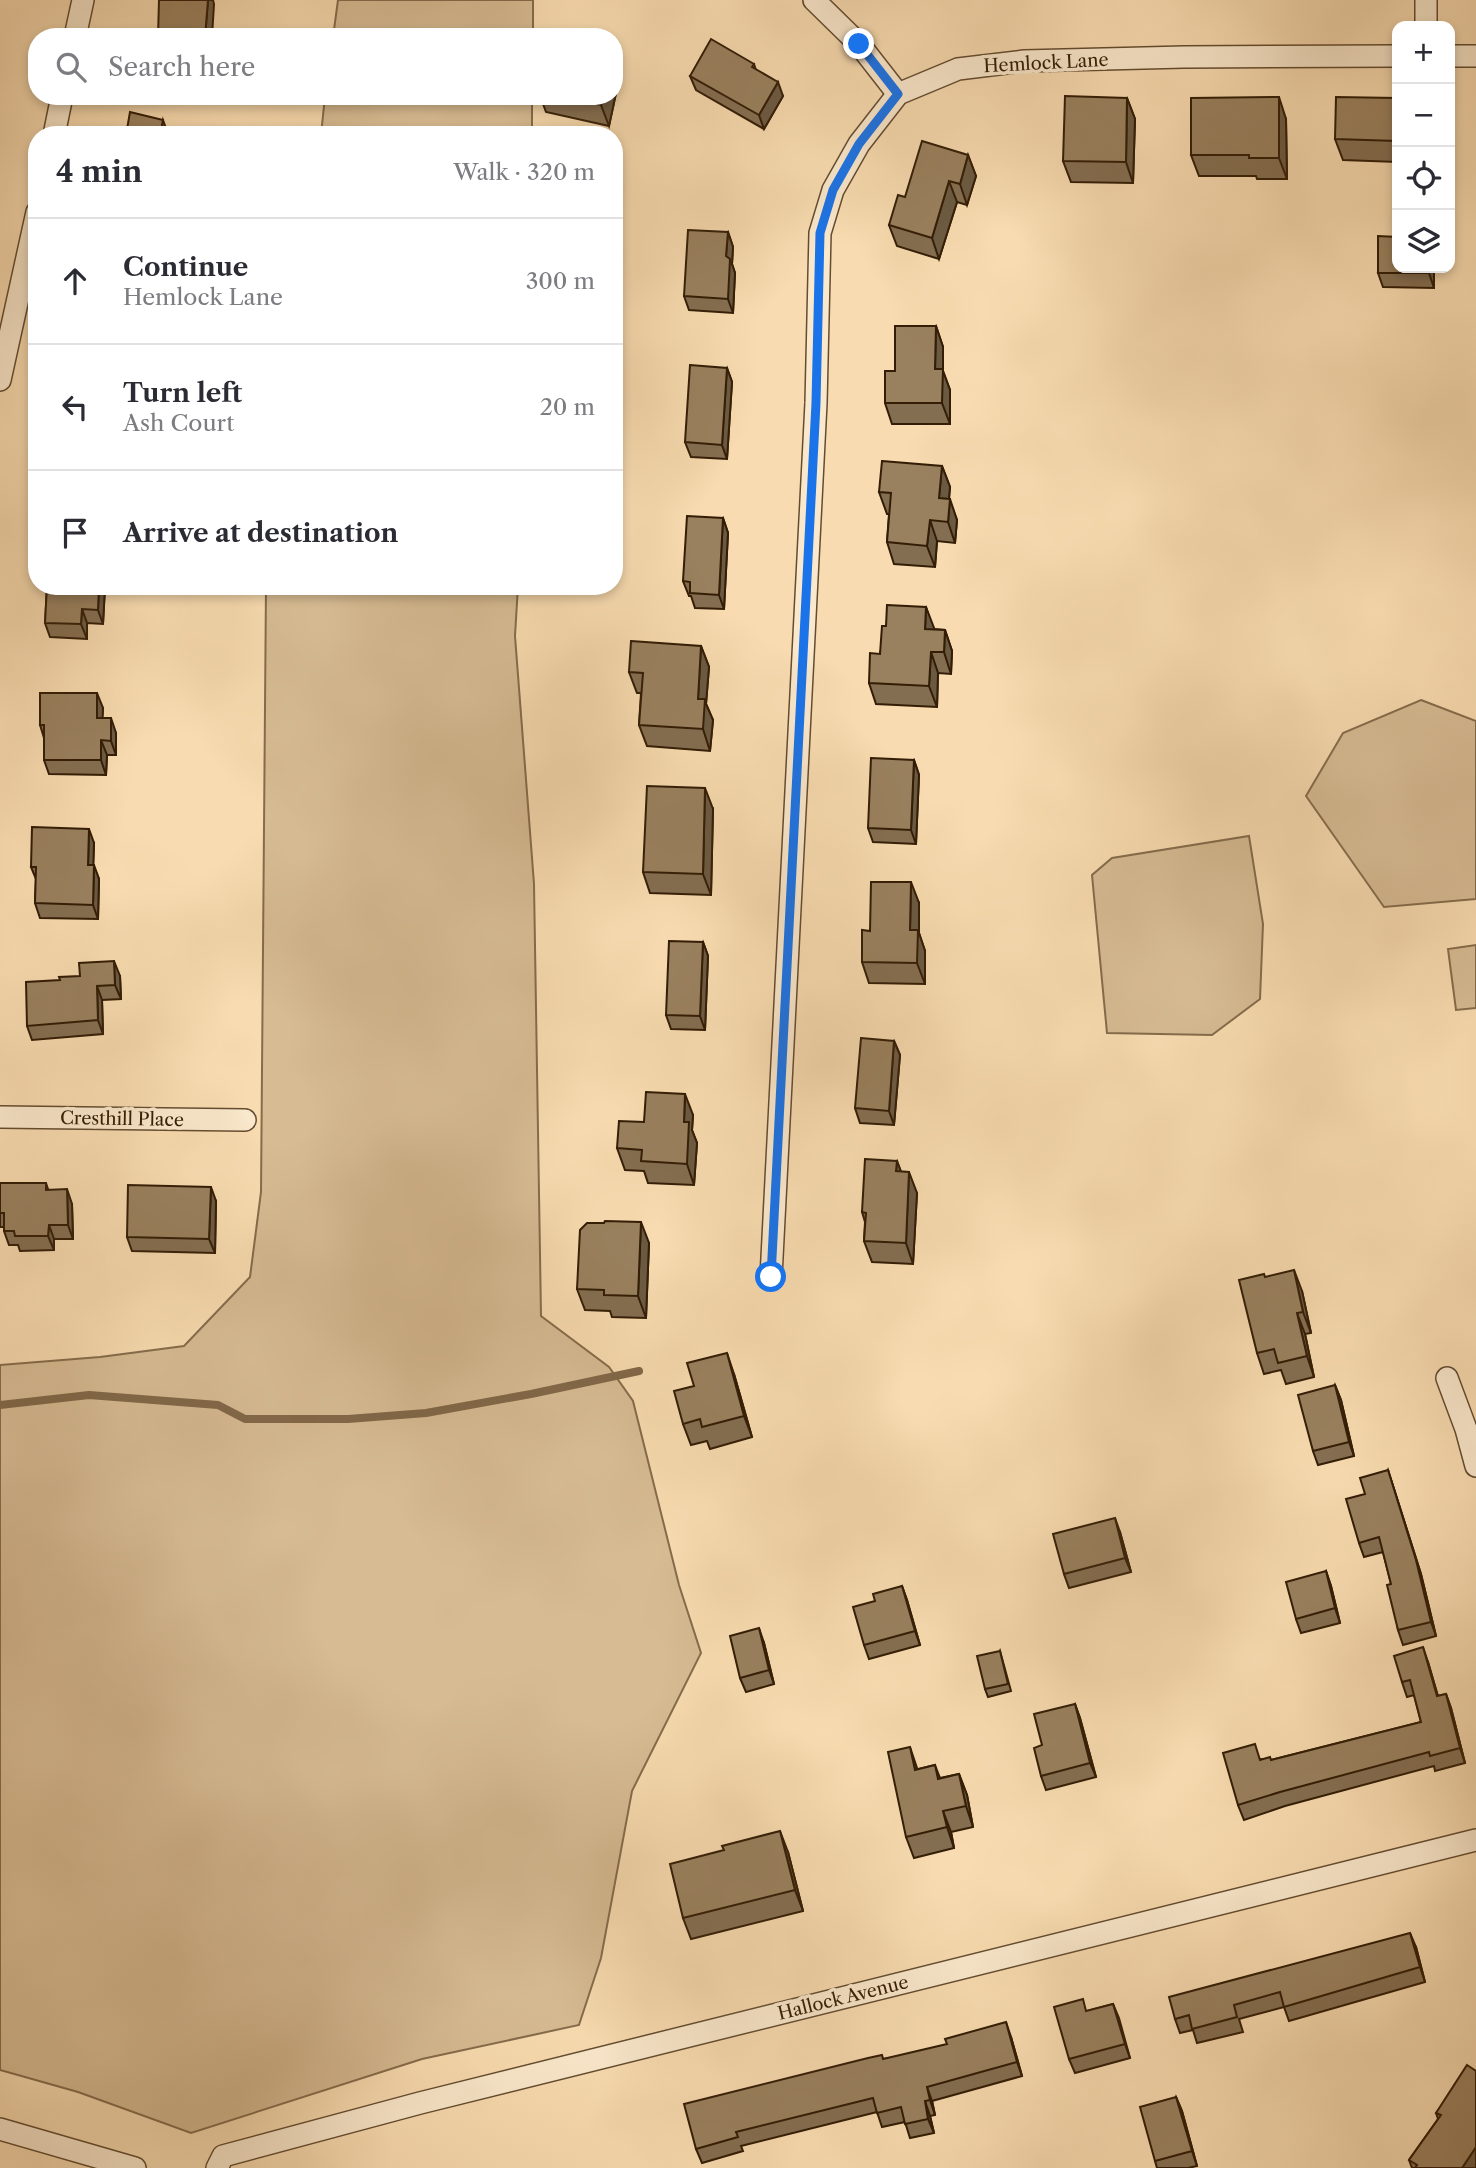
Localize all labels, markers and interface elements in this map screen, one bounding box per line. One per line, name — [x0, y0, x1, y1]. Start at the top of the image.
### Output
map controls — [1392, 21, 1455, 273]
button: + — [1392, 21, 1455, 84]
search box — [28, 28, 623, 105]
route end — [843, 28, 874, 59]
icon: search — [52, 48, 90, 86]
street label: Hemlock Lane — [983, 49, 1109, 77]
text: Search here — [108, 51, 255, 83]
button: − — [1392, 84, 1455, 147]
button: locate — [1392, 147, 1455, 210]
text: 4 min — [56, 153, 142, 190]
text: Walk · 320 m — [453, 158, 595, 186]
button: layers — [1392, 210, 1455, 273]
text: Continue — [123, 251, 248, 283]
icon: ahead — [56, 262, 94, 300]
text: 300 m — [526, 267, 595, 295]
text: Hemlock Lane — [123, 283, 283, 311]
text: Turn left — [123, 377, 242, 409]
icon: left — [56, 388, 94, 426]
text: 20 m — [540, 393, 595, 421]
text: Ash Court — [123, 409, 234, 437]
icon: arrive — [56, 514, 94, 552]
text: Arrive at destination — [123, 517, 398, 549]
street label: Cresthill Place — [60, 1107, 184, 1131]
route start — [755, 1261, 786, 1292]
street label: Hallock Avenue — [775, 1971, 911, 2025]

